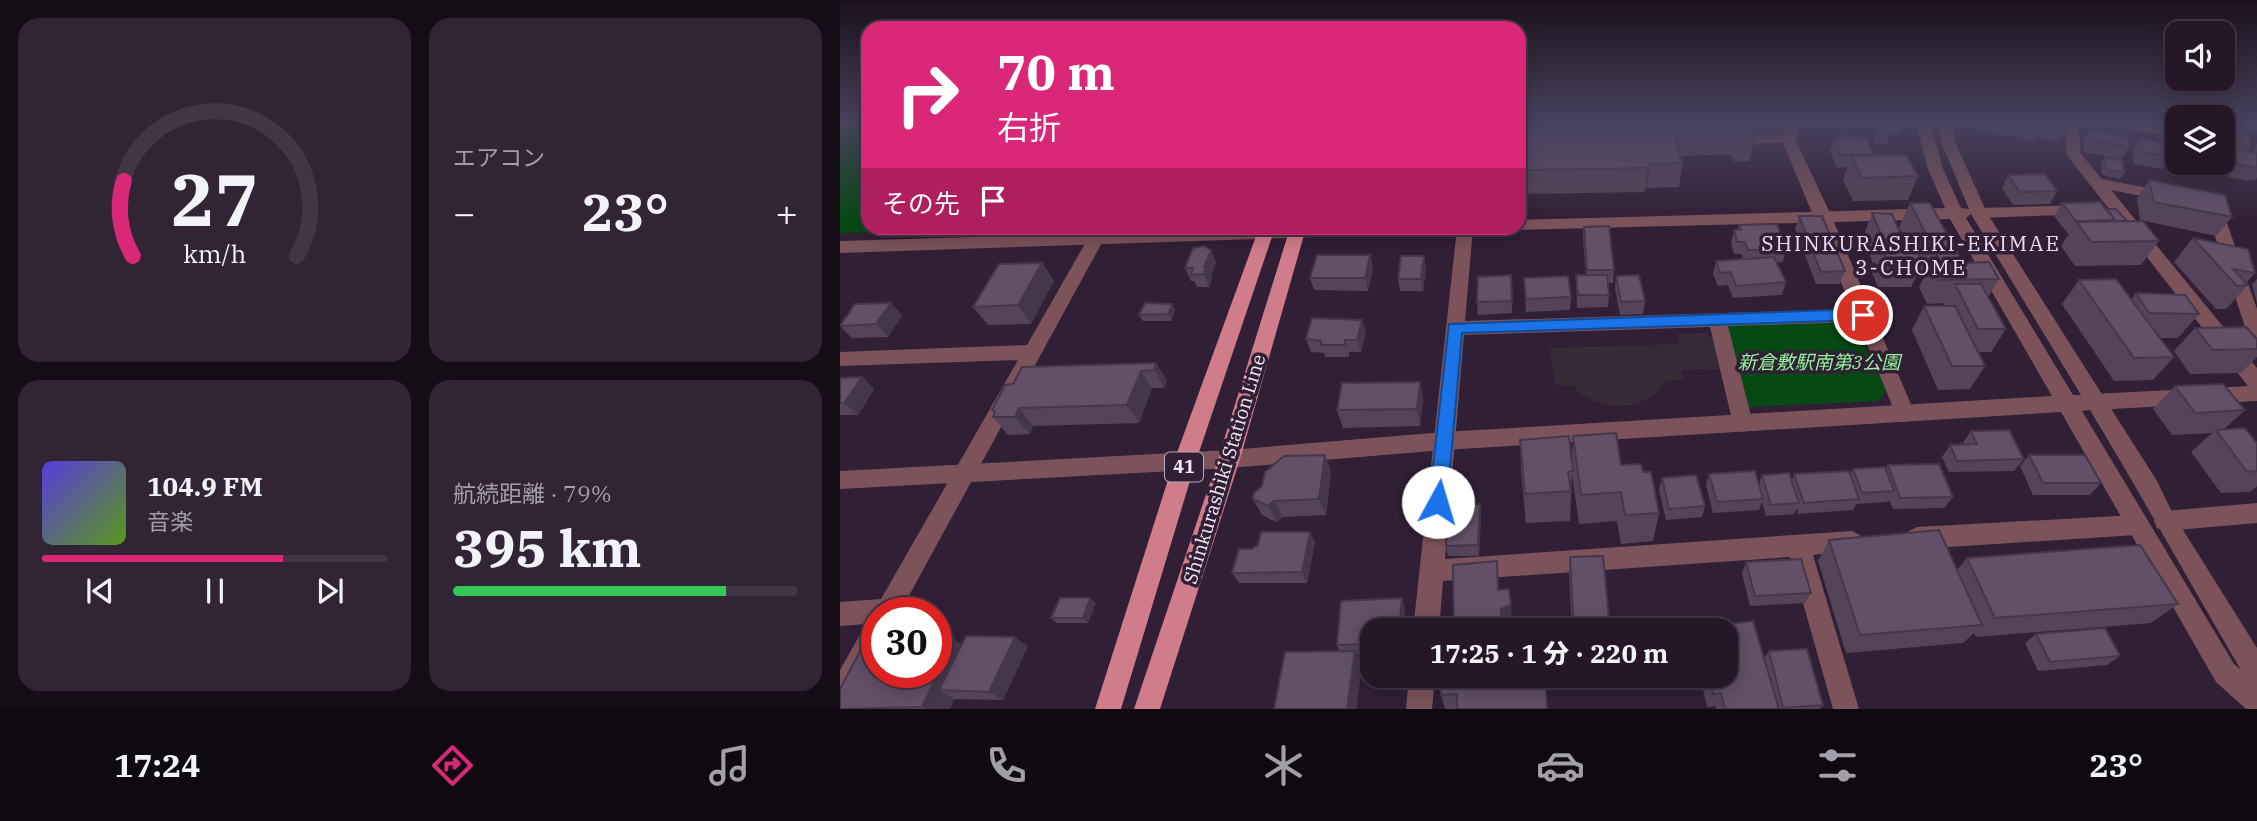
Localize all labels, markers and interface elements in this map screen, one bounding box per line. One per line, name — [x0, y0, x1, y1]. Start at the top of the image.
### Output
map controls — [2165, 21, 2235, 175]
button: sound — [2165, 21, 2235, 91]
text: 70 m — [997, 40, 1115, 103]
icon: right — [882, 49, 973, 140]
button: layers — [2165, 105, 2235, 175]
text: 右折 — [997, 106, 1061, 148]
text: エアコン — [453, 142, 545, 172]
text: 27 — [171, 151, 258, 246]
text: 23° — [582, 178, 669, 245]
icon: arrive — [974, 182, 1012, 220]
text: その先 — [882, 186, 960, 220]
text: − — [453, 188, 476, 237]
text: + — [775, 188, 798, 237]
district label: SHINKURASHIKI-EKIMAE 3-CHOME — [1761, 229, 2061, 281]
text: km/h — [183, 237, 246, 270]
pin — [1833, 285, 1893, 345]
icon: arrive — [1844, 296, 1882, 334]
park label: 新倉敷駅南第3公園 — [1738, 350, 1903, 374]
street label: Shinkurashiki Station Line — [1178, 351, 1270, 587]
road number: 41 — [1165, 452, 1203, 481]
position arrow — [1401, 465, 1475, 539]
text: 104.9 FM — [147, 469, 263, 503]
text: 航続距離 · 79% — [453, 478, 612, 508]
text: 音楽 — [147, 506, 193, 536]
text: 395 km — [453, 514, 642, 581]
icon: previous — [81, 572, 119, 610]
icon: pause — [196, 572, 234, 610]
icon: next — [311, 572, 349, 610]
speed limit sign: 30 — [861, 597, 952, 688]
text: 17:25 · 1 分 · 220 m — [1430, 636, 1668, 670]
icon: directions — [428, 741, 477, 790]
icon: music — [705, 741, 754, 790]
icon: phone — [982, 741, 1031, 790]
icon: climate — [1259, 741, 1308, 790]
icon: car — [1536, 741, 1585, 790]
icon: filters — [1813, 741, 1862, 790]
text: 17:24 — [114, 744, 200, 786]
text: 23° — [2090, 744, 2143, 786]

